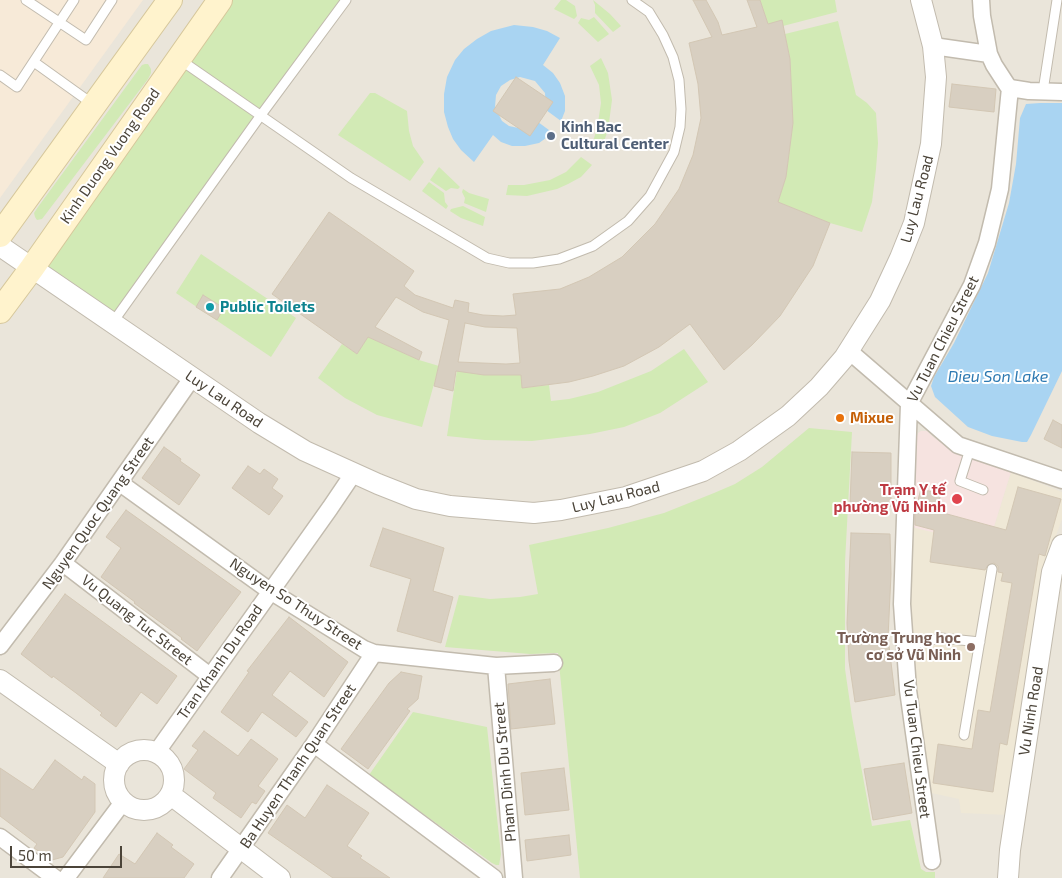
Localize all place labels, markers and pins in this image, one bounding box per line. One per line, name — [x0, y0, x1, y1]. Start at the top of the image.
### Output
place label: Kinh Bac Cultural Center — [561, 118, 669, 153]
marker: Kinh Bac Cultural Center — [545, 130, 557, 142]
place label: Public Toilets — [220, 298, 315, 316]
marker: Public Toilets — [204, 301, 216, 313]
place label: Mixue — [850, 409, 894, 427]
marker: Mixue — [834, 412, 846, 424]
place label: Trạm Y tế phường Vũ Ninh — [833, 481, 946, 516]
marker: Trạm Y tế phường Vũ Ninh — [950, 492, 964, 506]
place label: Trường Trung học cơ sở Vũ Ninh — [837, 629, 961, 664]
marker: Trường Trung học cơ sở Vũ Ninh — [965, 641, 977, 653]

